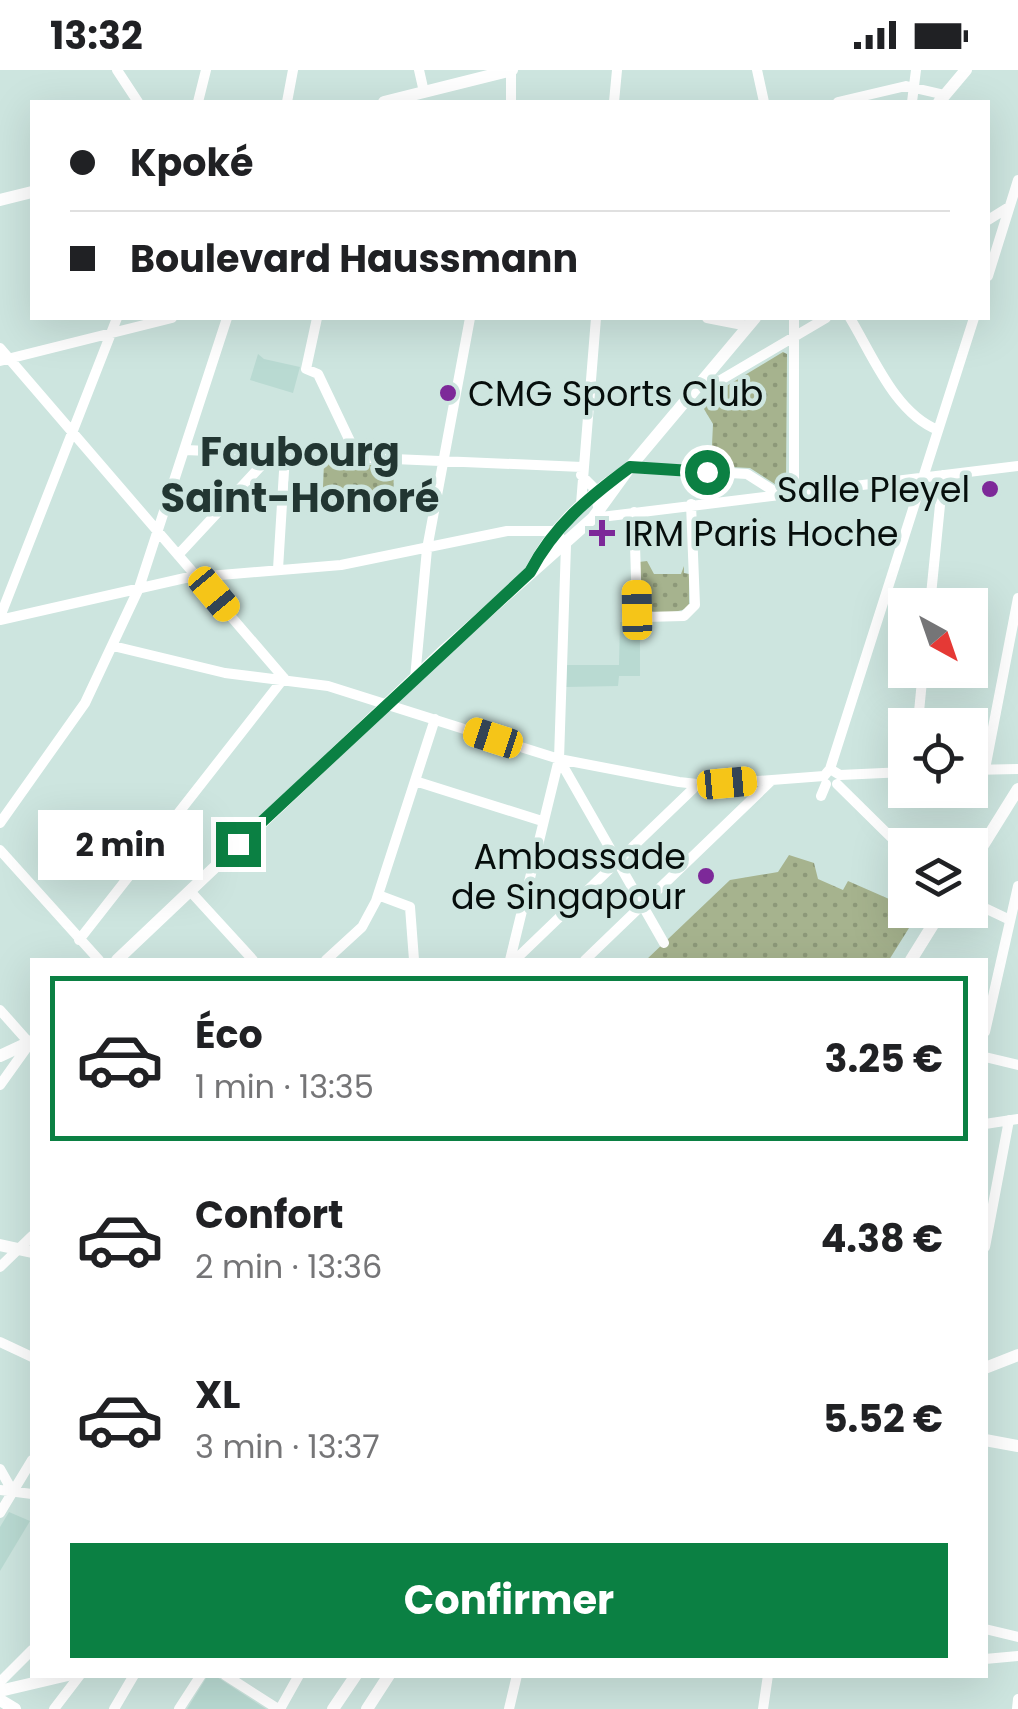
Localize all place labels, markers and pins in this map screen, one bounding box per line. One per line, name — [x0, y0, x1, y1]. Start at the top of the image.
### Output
place label: CMG Sports Club — [468, 369, 763, 418]
marker: CMG Sports Club — [437, 382, 459, 404]
place label: Salle Pleyel — [777, 465, 970, 514]
marker: Salle Pleyel — [979, 478, 1001, 500]
place label: IRM Paris Hoche — [624, 509, 899, 558]
marker: IRM Paris Hoche — [589, 520, 615, 546]
place label: Ambassade de Singapour — [451, 832, 686, 921]
marker: Ambassade de Singapour — [695, 865, 717, 887]

